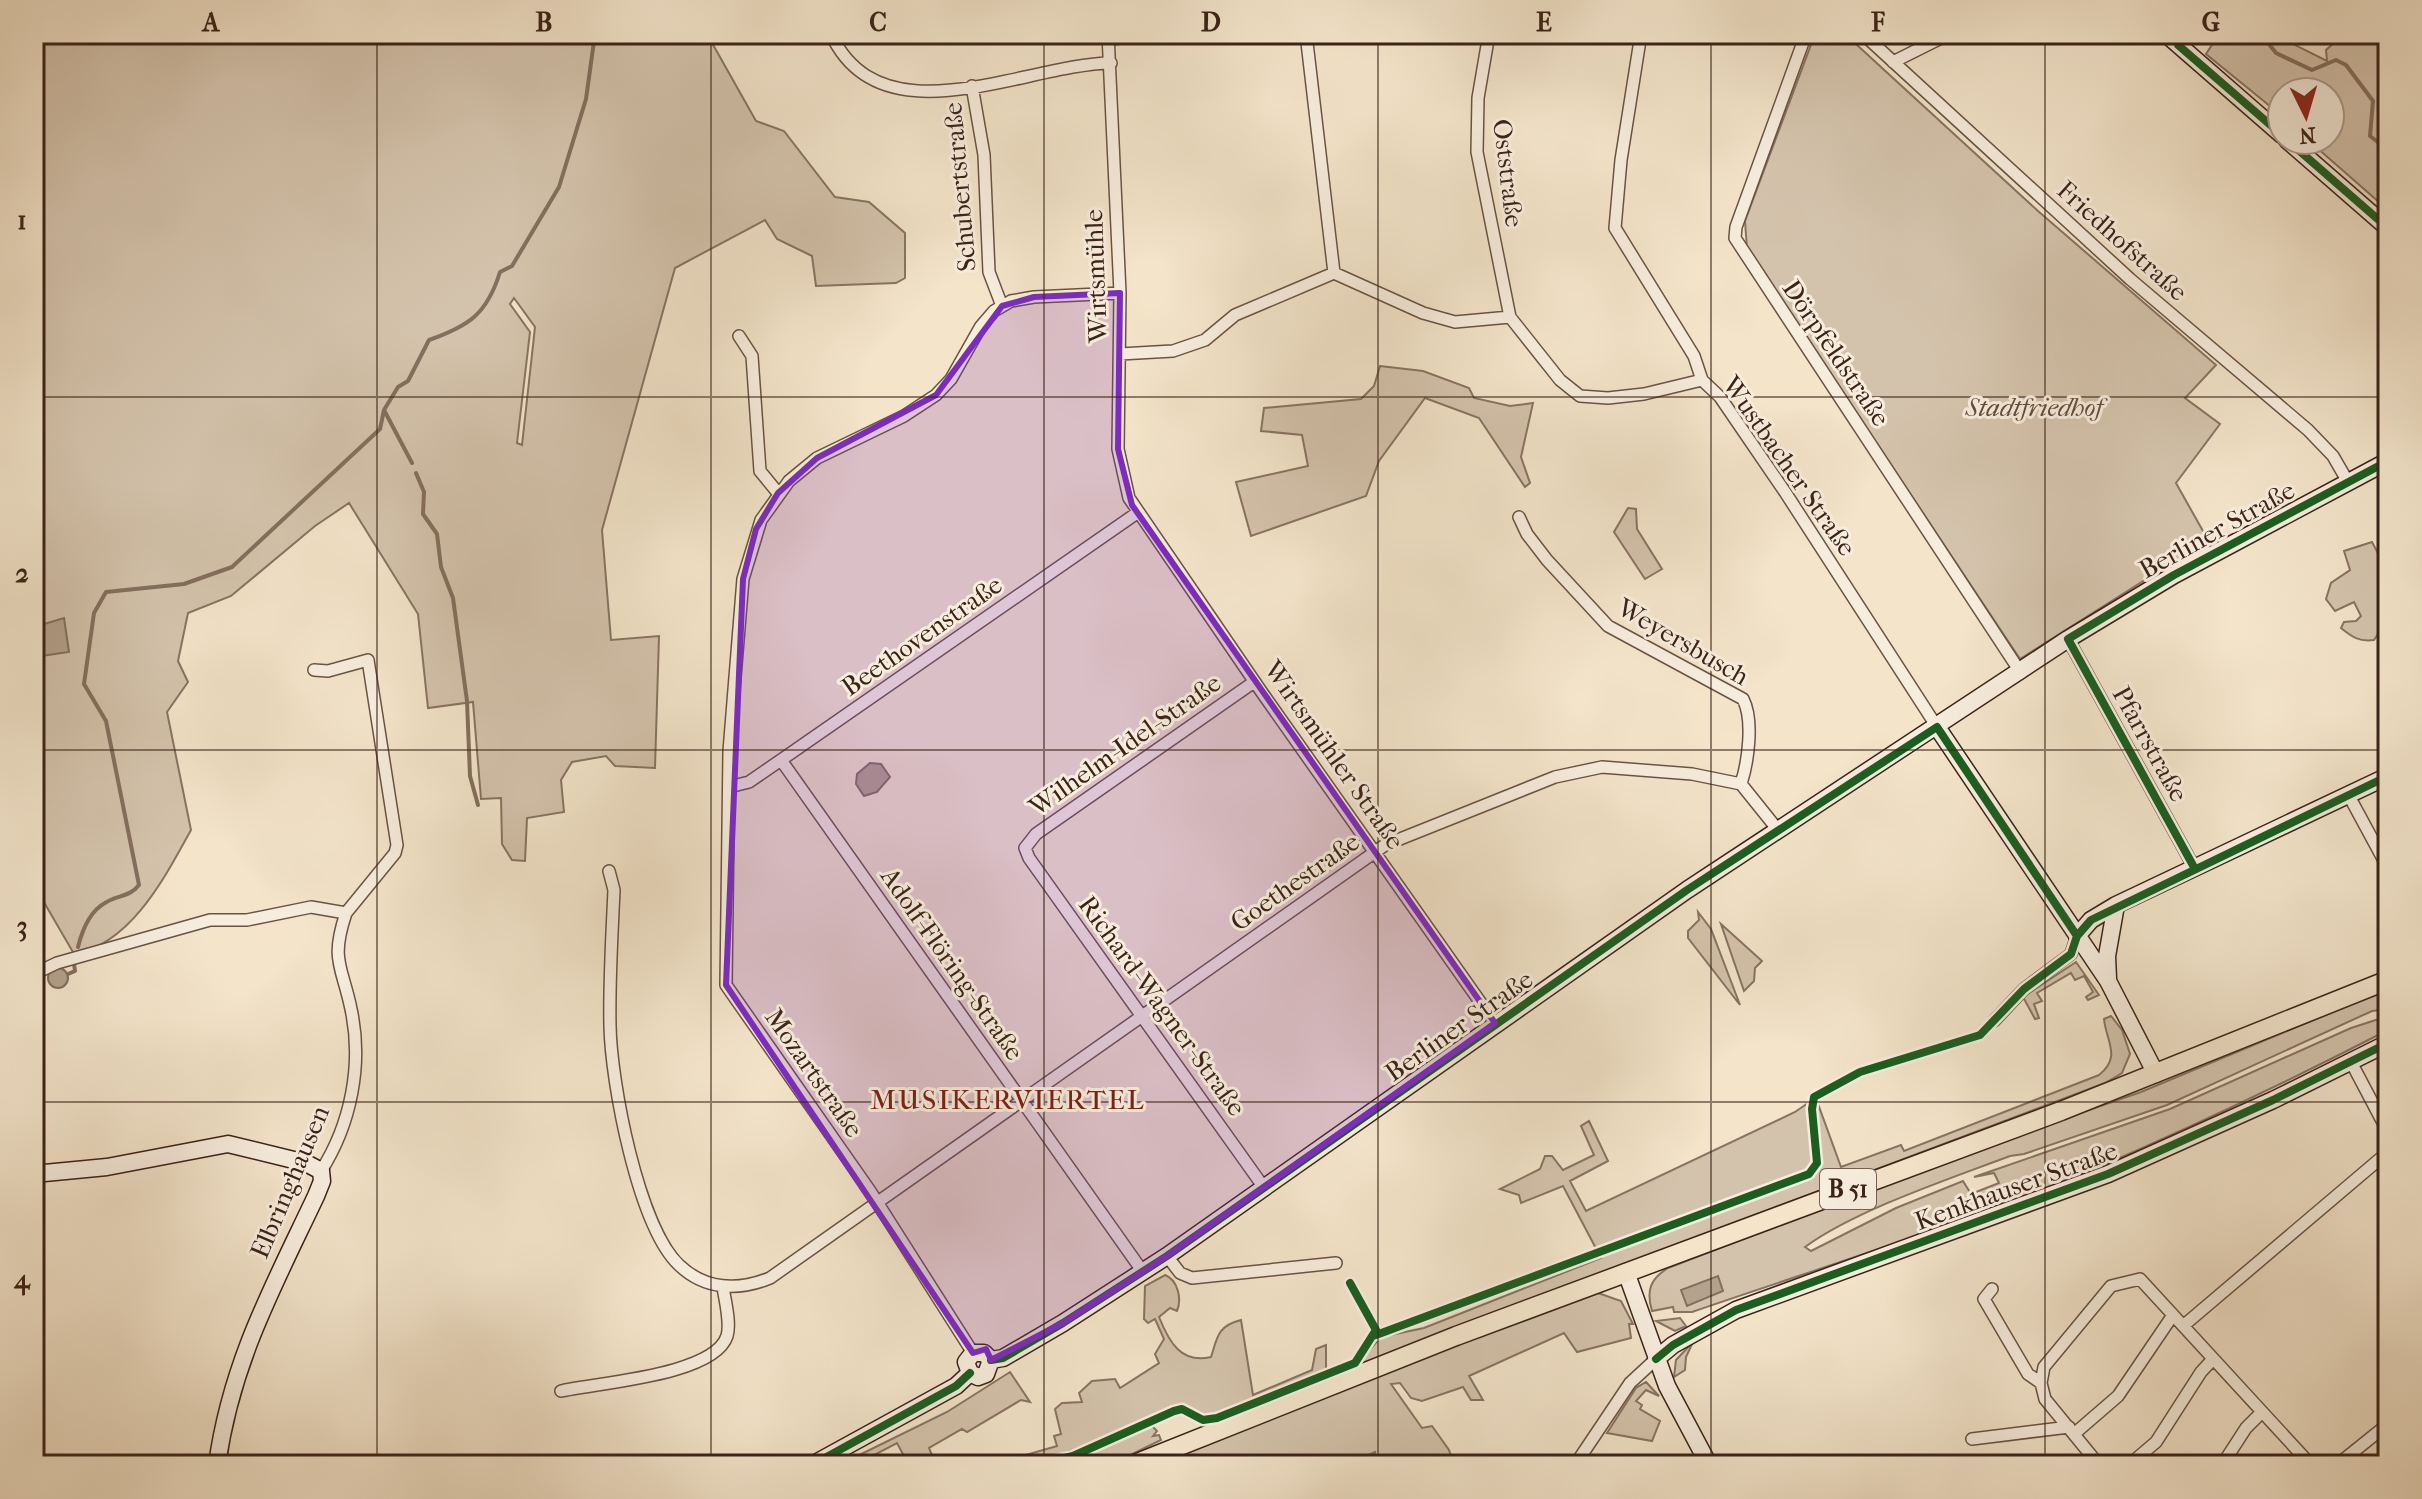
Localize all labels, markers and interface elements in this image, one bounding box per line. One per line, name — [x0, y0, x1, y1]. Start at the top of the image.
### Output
text: A — [201, 7, 221, 38]
text: B — [536, 7, 553, 38]
text: C — [869, 7, 887, 38]
text: D — [1201, 7, 1221, 38]
text: E — [1536, 7, 1552, 38]
text: F — [1870, 7, 1885, 38]
text: G — [2202, 7, 2220, 38]
north arrow — [2266, 76, 2346, 156]
street label: Schubertstraße — [937, 101, 983, 273]
street label: Oststraße — [1486, 117, 1530, 229]
text: N — [2298, 121, 2317, 149]
street label: Friedhofstraße — [2050, 174, 2194, 308]
text: 1 — [17, 205, 27, 236]
street label: Wirtsmühle — [1078, 209, 1114, 344]
street label: Dörpfeldstraße — [1776, 274, 1896, 432]
street label: Wustbacher Straße — [1715, 369, 1863, 562]
park label: Stadtfriedhof — [1964, 392, 2108, 423]
street label: Berliner Straße — [2134, 474, 2300, 585]
text: 2 — [15, 558, 29, 589]
street label: Beethovenstraße — [836, 569, 1008, 703]
street label: Weyersbusch — [1611, 591, 1755, 692]
street label: Wirtsmühler Straße — [1257, 654, 1411, 855]
street label: Wilhelm-Idel-Straße — [1022, 667, 1227, 823]
street label: Pfarrstraße — [2106, 681, 2195, 807]
street label: Goethestraße — [1225, 826, 1365, 938]
street label: Adolf-Flöring-Straße — [873, 861, 1030, 1066]
street label: Richard-Wagner-Straße — [1072, 890, 1252, 1122]
text: 3 — [17, 911, 27, 942]
street label: Berliner Straße — [1379, 964, 1539, 1088]
street label: Mozartstraße — [758, 1003, 870, 1143]
district label: MUSIKERVIERTEL — [870, 1083, 1146, 1116]
street label: Elbringhausen — [244, 1101, 336, 1263]
street label: Kenkhauser Straße — [1911, 1135, 2122, 1237]
road number: B 51 — [1820, 1169, 1876, 1209]
text: 4 — [13, 1264, 31, 1296]

